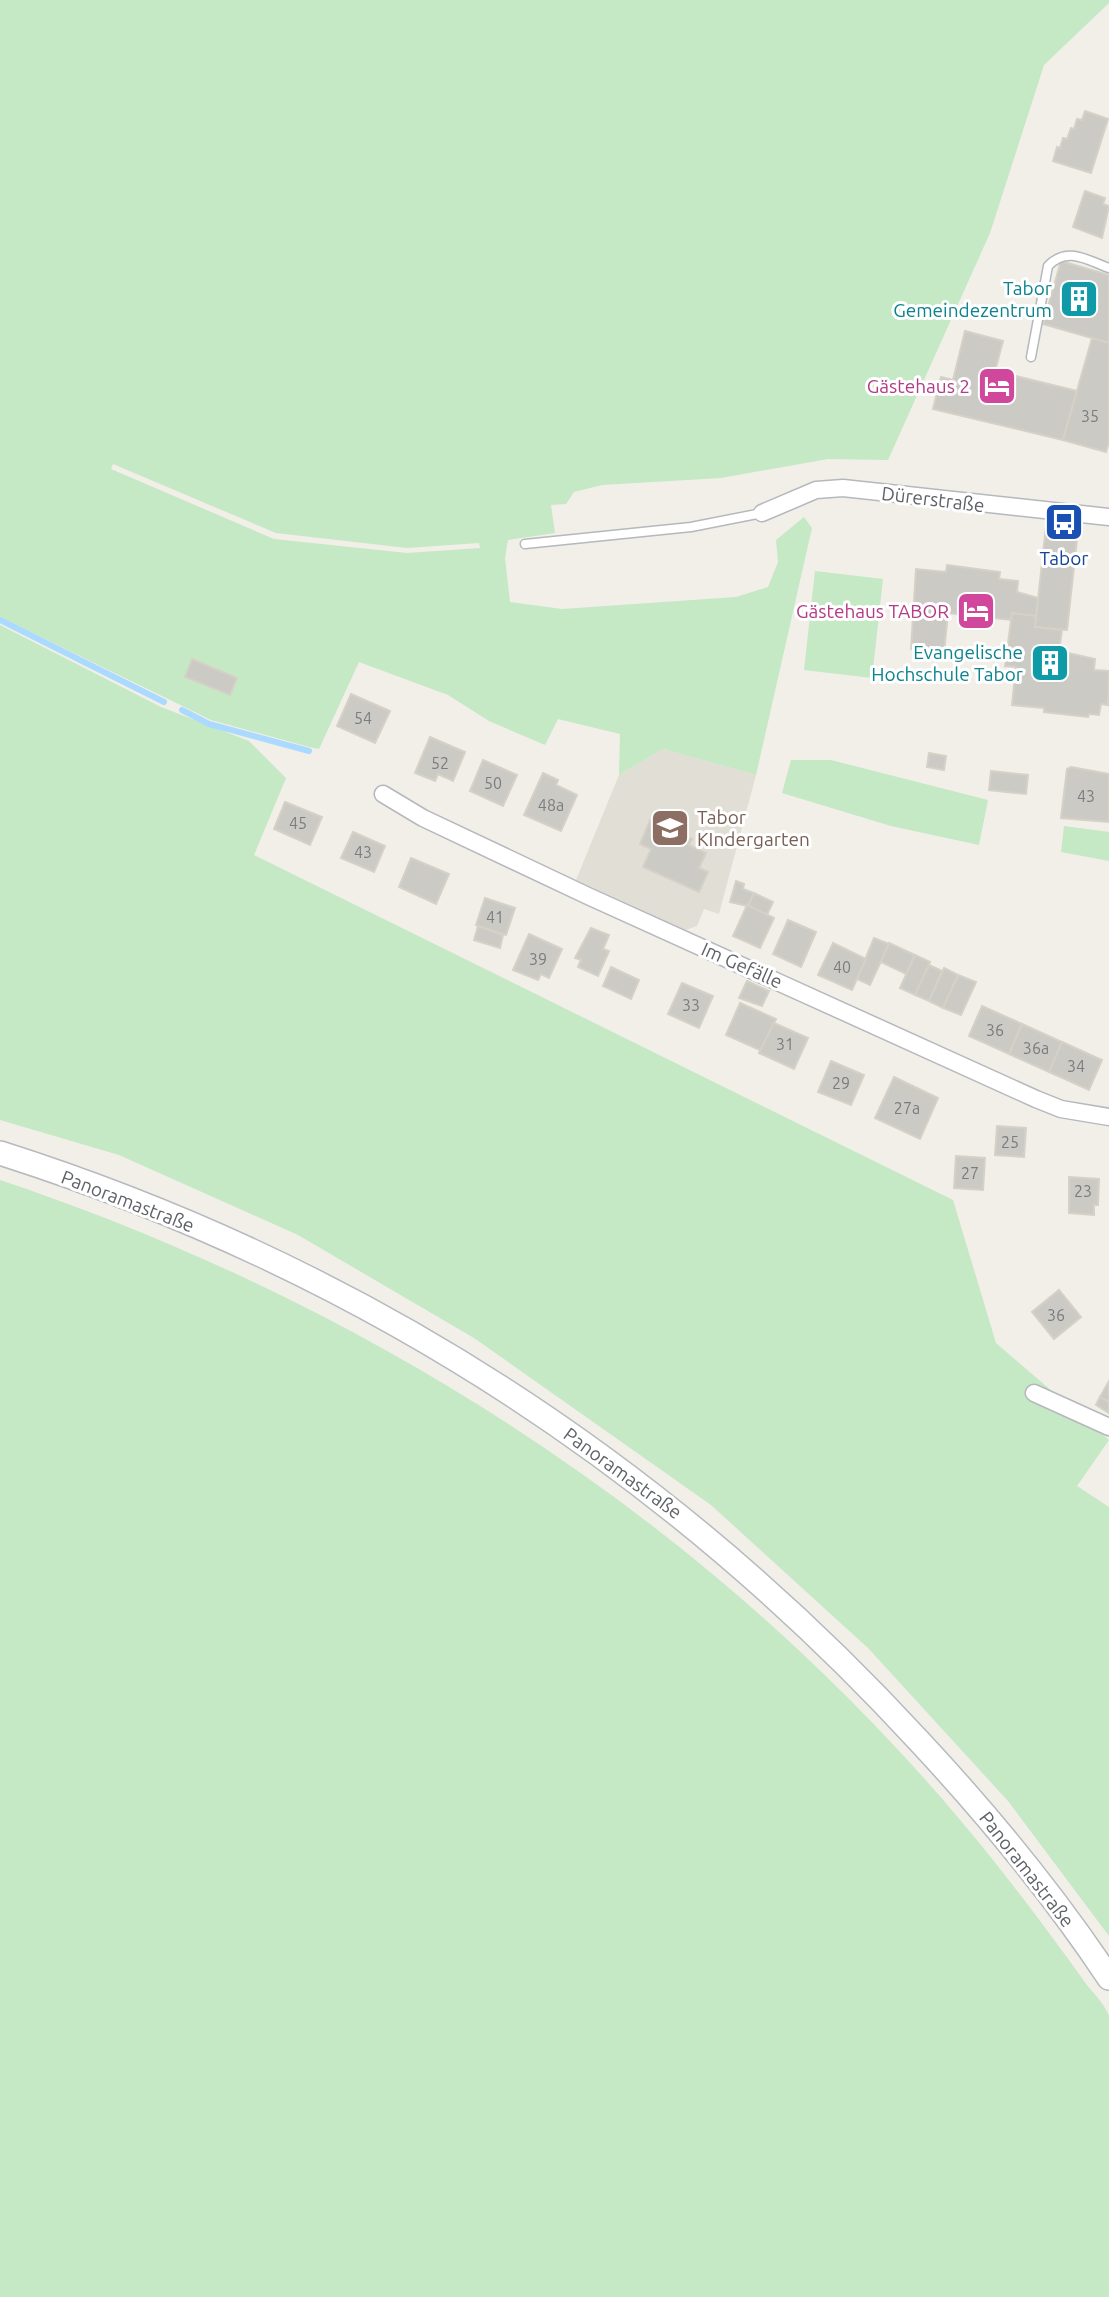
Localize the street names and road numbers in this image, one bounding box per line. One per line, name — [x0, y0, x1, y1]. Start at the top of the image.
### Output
street label: Dürerstraße — [880, 482, 986, 516]
street label: Im Gefälle — [698, 937, 786, 993]
street label: Panoramastraße — [58, 1166, 198, 1236]
street label: Panoramastraße — [560, 1423, 686, 1523]
street label: Panoramastraße — [975, 1807, 1079, 1931]

